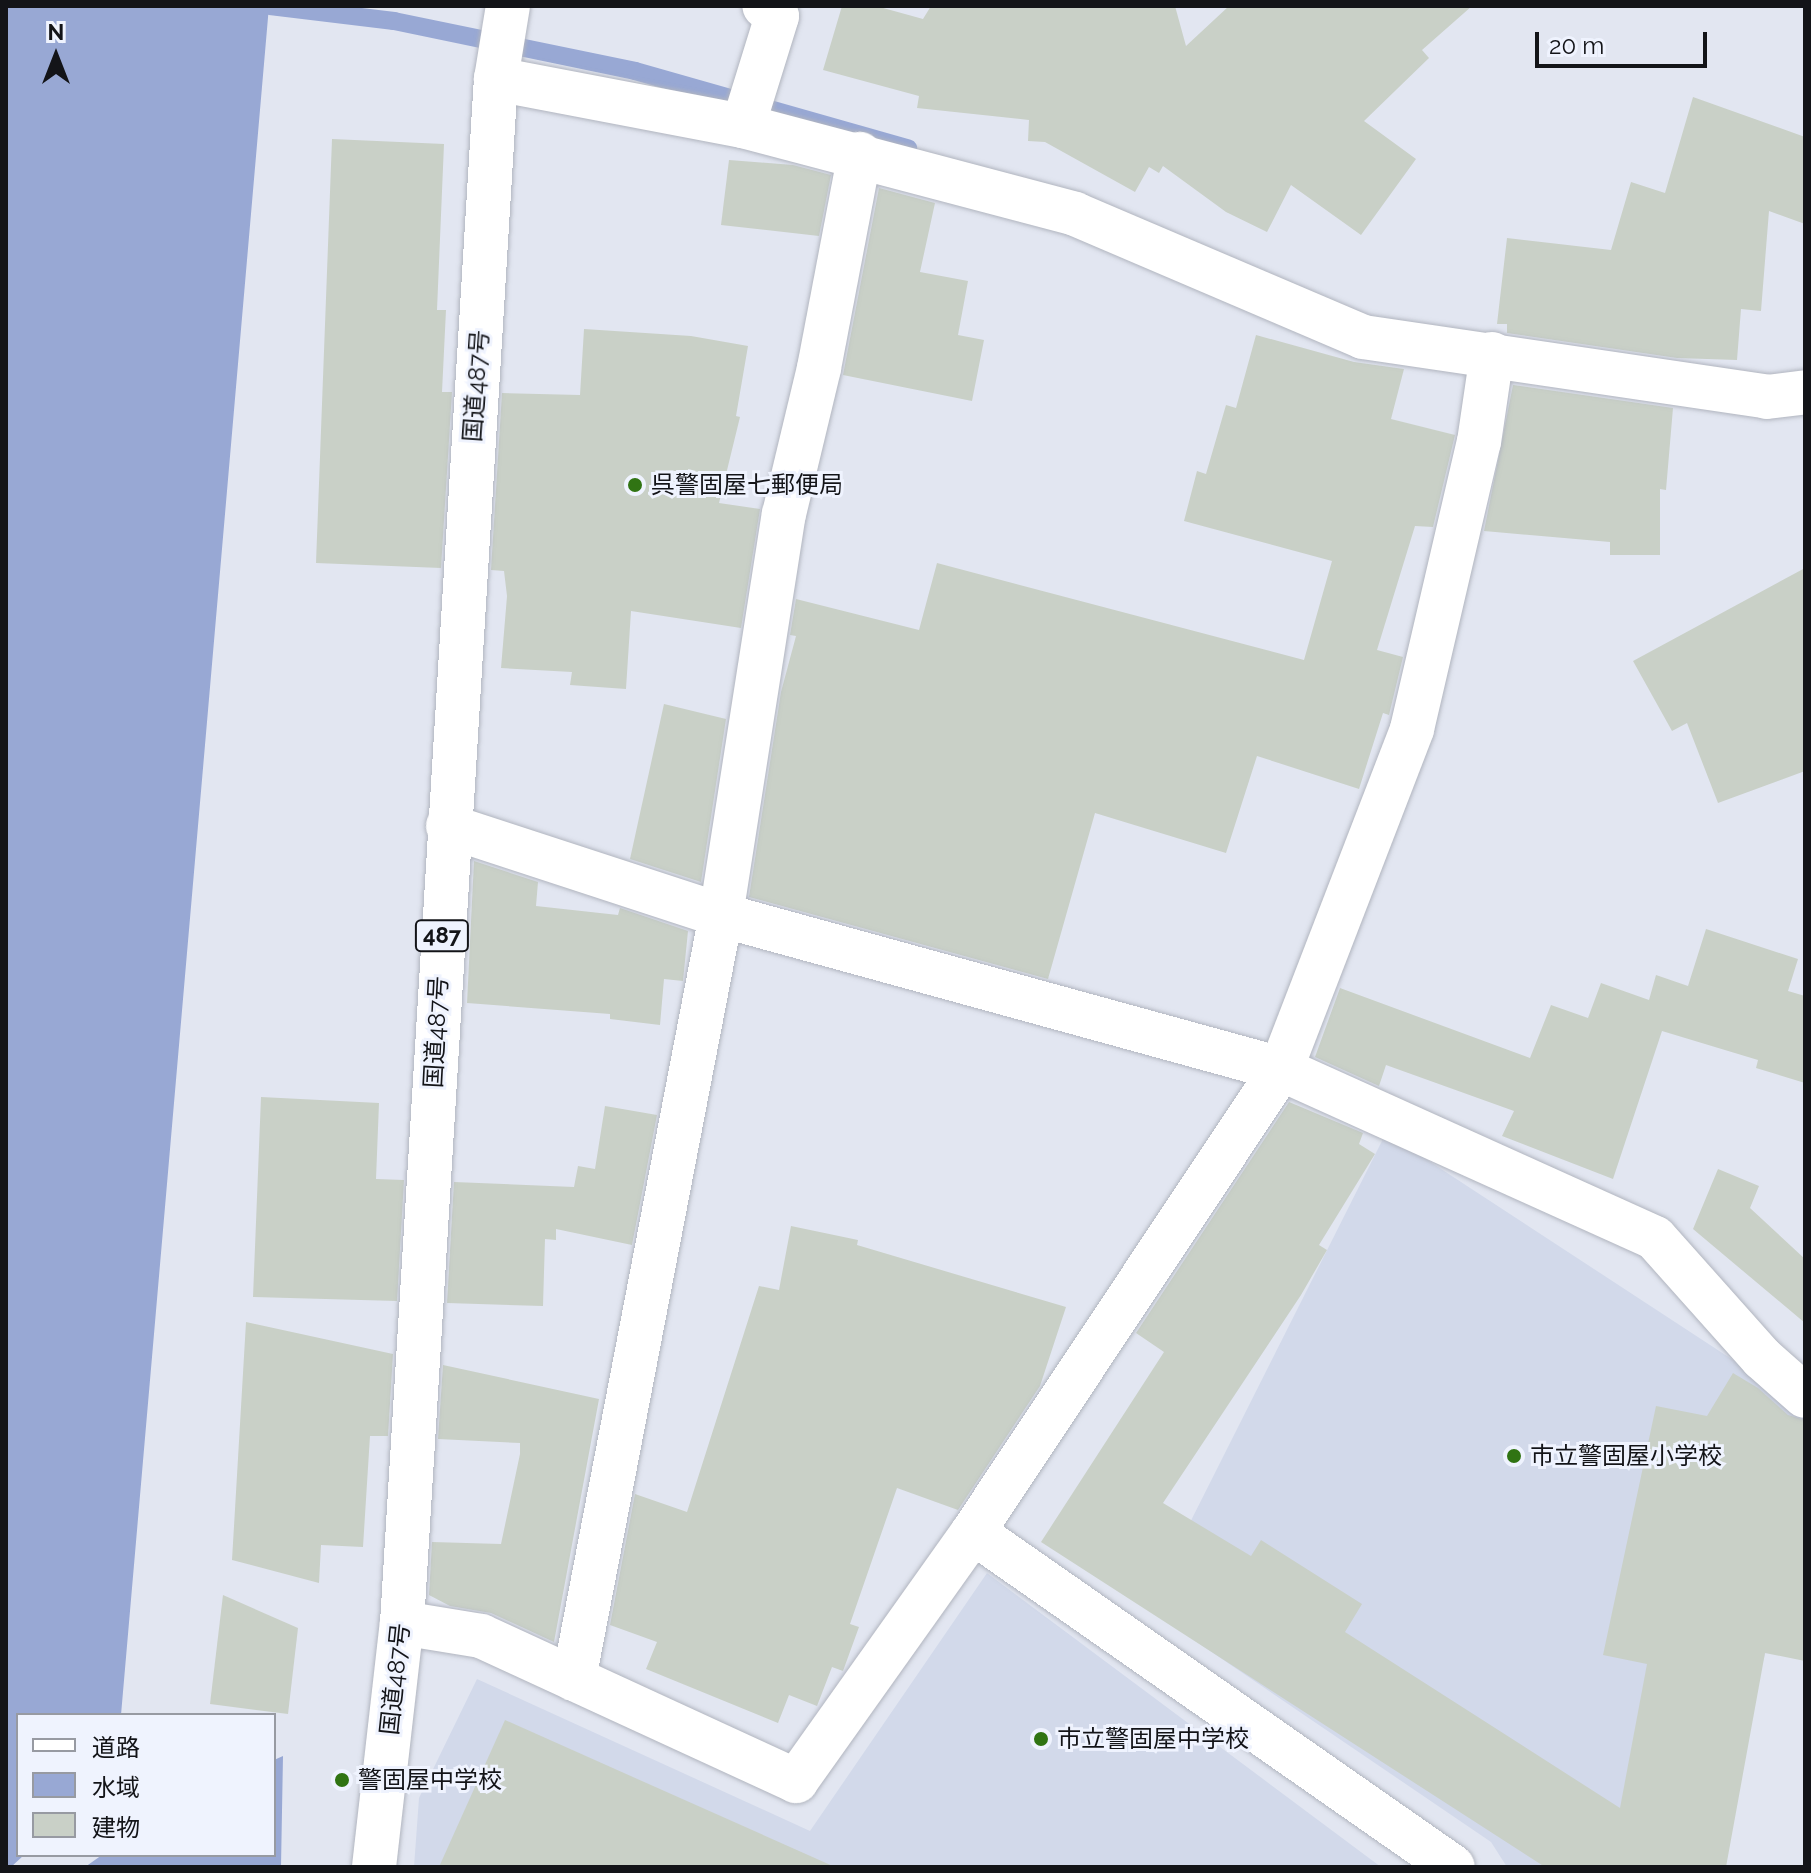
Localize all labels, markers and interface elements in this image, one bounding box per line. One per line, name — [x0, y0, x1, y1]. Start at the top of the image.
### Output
north arrow — [16, 16, 96, 96]
scale bar — [1539, 16, 1711, 66]
text: N — [48, 19, 64, 45]
text: 20 m — [1549, 31, 1604, 60]
street label: 国道487号 — [458, 329, 494, 443]
place label: 呉警固屋七郵便局 — [651, 471, 843, 499]
marker: 呉警固屋七郵便局 — [626, 476, 644, 494]
road number: 487 — [414, 918, 470, 954]
street label: 国道487号 — [419, 975, 453, 1089]
place label: 市立警固屋小学校 — [1530, 1442, 1722, 1470]
marker: 市立警固屋小学校 — [1505, 1447, 1523, 1465]
street label: 国道487号 — [375, 1622, 415, 1736]
legend — [16, 1713, 276, 1857]
place label: 市立警固屋中学校 — [1057, 1725, 1249, 1753]
marker: 市立警固屋中学校 — [1032, 1730, 1050, 1748]
text: 道路 — [92, 1733, 140, 1762]
place label: 警固屋中学校 — [358, 1766, 502, 1794]
marker: 警固屋中学校 — [333, 1771, 351, 1789]
text: 水域 — [92, 1773, 140, 1802]
text: 建物 — [92, 1813, 140, 1842]

